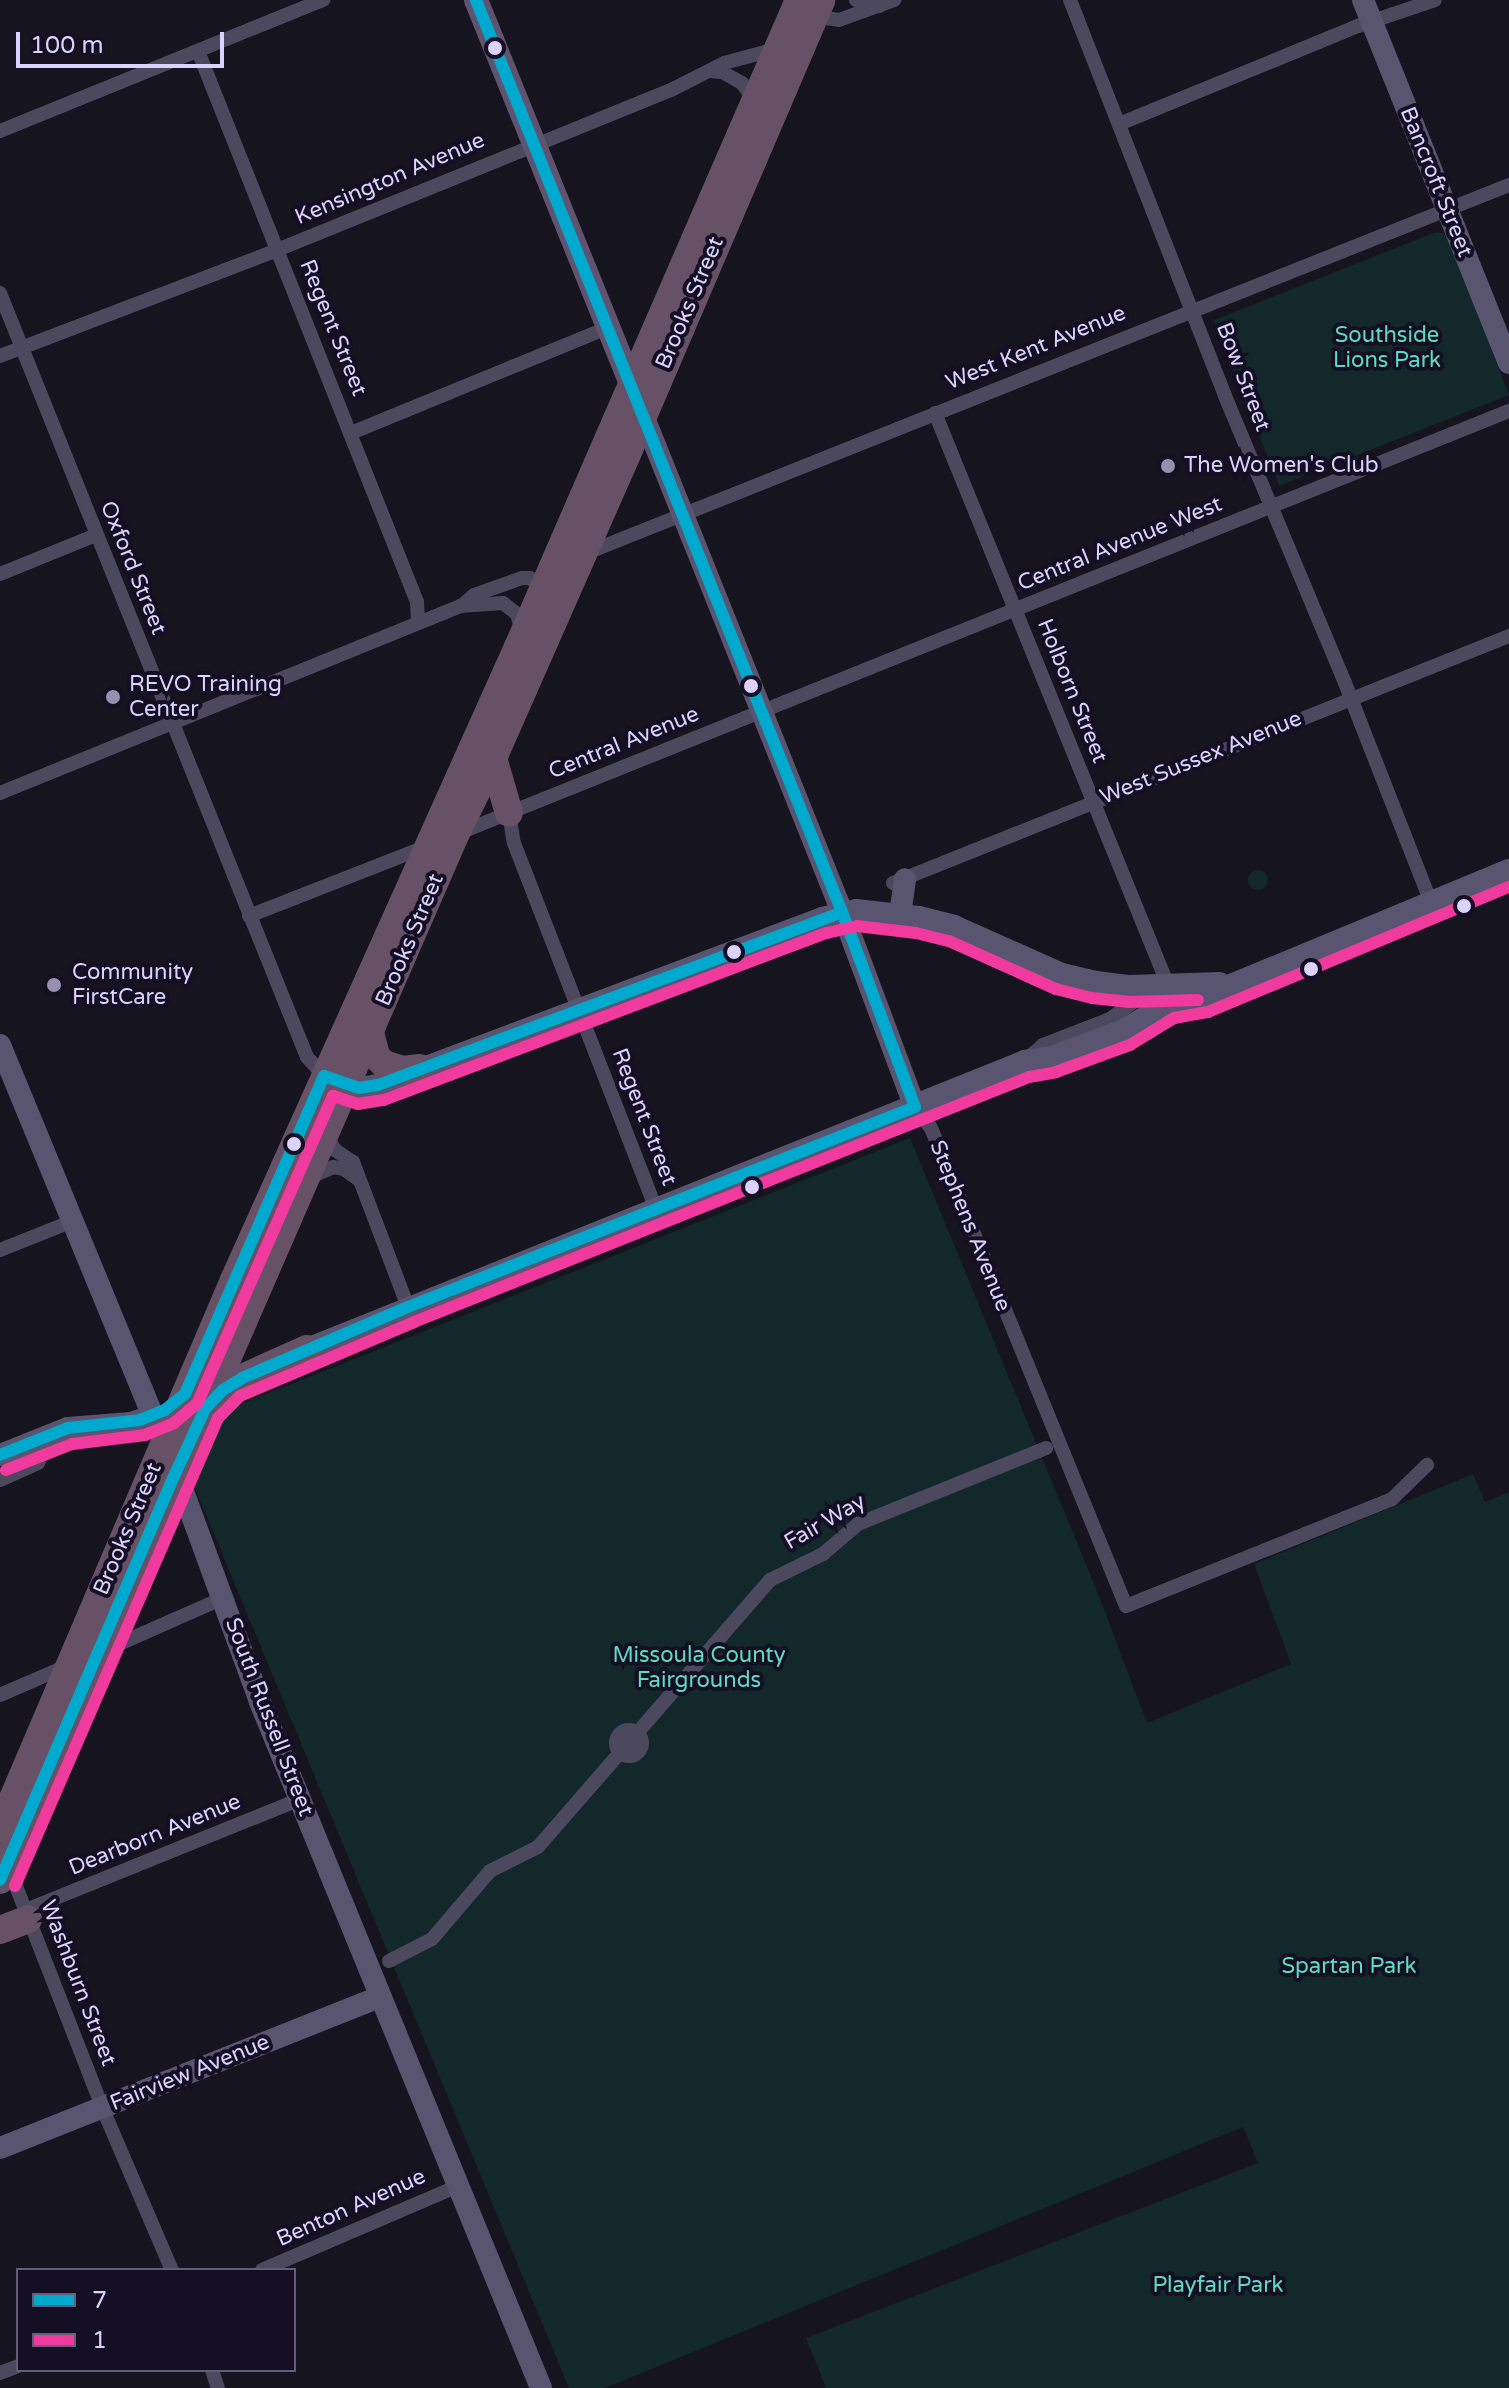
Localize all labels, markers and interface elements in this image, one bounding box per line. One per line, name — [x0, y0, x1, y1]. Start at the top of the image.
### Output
scale bar — [20, 16, 228, 66]
text: 100 m — [30, 31, 104, 60]
unlabelled marker — [487, 40, 503, 56]
street label: Bancroft Street — [1394, 103, 1478, 261]
street label: Kensington Avenue — [291, 127, 489, 231]
street label: Brooks Street — [650, 233, 730, 373]
street label: Regent Street — [294, 256, 372, 400]
street label: West Kent Avenue — [942, 300, 1130, 396]
street label: Bow Street — [1210, 319, 1276, 435]
park label: Southside Lions Park — [1333, 322, 1441, 374]
place label: The Women's Club — [1184, 453, 1379, 479]
marker: The Women's Club — [1159, 457, 1177, 475]
street label: Central Avenue West — [1014, 491, 1226, 597]
street label: Oxford Street — [94, 497, 172, 639]
street label: Holborn Street — [1031, 615, 1113, 767]
place label: REVO Training Center — [129, 671, 282, 722]
unlabelled marker — [743, 678, 759, 694]
marker: REVO Training Center — [104, 688, 122, 706]
street label: Central Avenue — [545, 701, 703, 785]
street label: West Sussex Avenue — [1096, 706, 1306, 810]
street label: Brooks Street — [370, 870, 450, 1010]
unlabelled marker — [1456, 898, 1472, 914]
unlabelled marker — [726, 944, 742, 960]
place label: Community FirstCare — [72, 959, 193, 1010]
unlabelled marker — [1303, 961, 1319, 977]
marker: Community FirstCare — [43, 974, 65, 996]
street label: Regent Street — [606, 1045, 682, 1189]
unlabelled marker — [286, 1136, 302, 1152]
street label: Stephens Avenue — [924, 1137, 1016, 1315]
unlabelled marker — [744, 1179, 760, 1195]
street label: Brooks Street — [88, 1459, 168, 1599]
street label: Fair Way — [780, 1488, 870, 1556]
street label: South Russell Street — [219, 1614, 319, 1820]
park label: Missoula County Fairgrounds — [613, 1642, 785, 1694]
street label: Dearborn Avenue — [65, 1789, 245, 1881]
street label: Washburn Street — [34, 1896, 122, 2070]
park label: Spartan Park — [1282, 1954, 1416, 1980]
street label: Fairview Avenue — [107, 2029, 273, 2117]
street label: Benton Avenue — [272, 2163, 430, 2253]
legend — [16, 2268, 296, 2372]
park label: Playfair Park — [1152, 2273, 1284, 2299]
text: 7 — [92, 2286, 107, 2315]
text: 1 — [92, 2326, 107, 2355]

